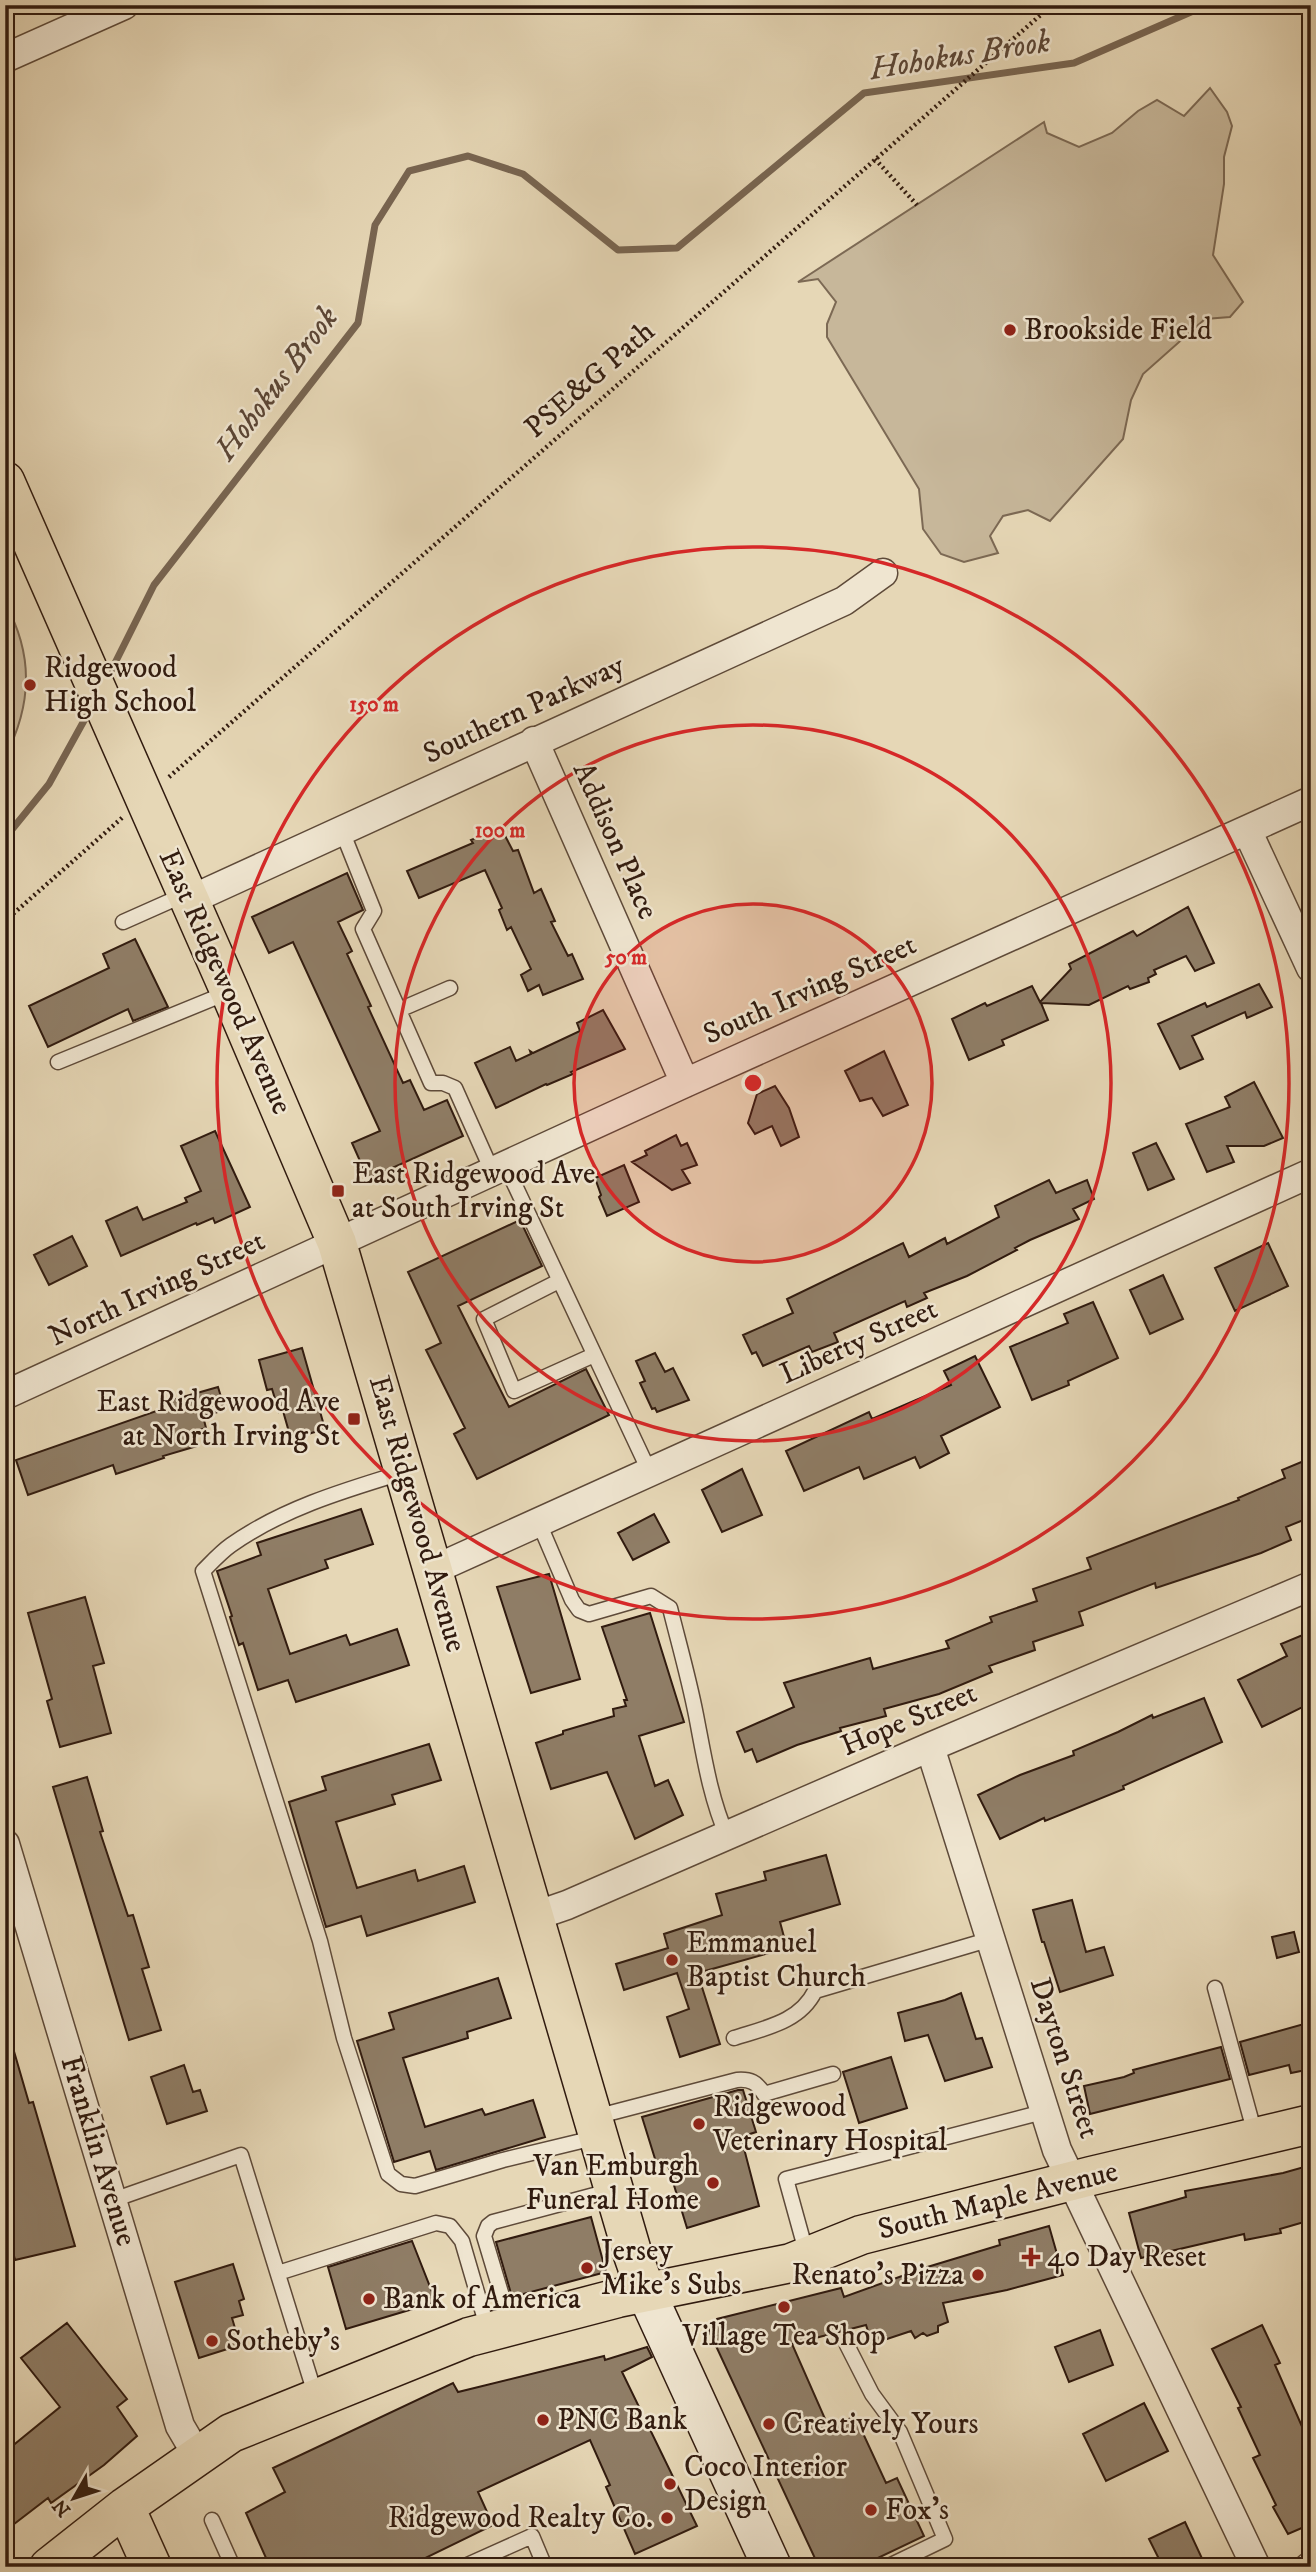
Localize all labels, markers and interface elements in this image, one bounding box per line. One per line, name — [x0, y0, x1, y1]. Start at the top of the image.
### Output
water label: Hohokus Brook — [866, 22, 1054, 90]
water label: Hohokus Brook — [206, 299, 348, 470]
place label: Brookside Field — [1024, 312, 1212, 349]
street label: PSE&G Path — [517, 313, 663, 447]
marker: Brookside Field — [1002, 322, 1018, 338]
street label: Southern Parkway — [418, 647, 631, 773]
place label: Ridgewood High School — [44, 650, 196, 721]
marker: Ridgewood High School — [22, 677, 38, 693]
text: 150 m — [349, 692, 399, 718]
street label: Addison Place — [564, 757, 666, 925]
text: 100 m — [475, 818, 525, 844]
street label: East Ridgewood Avenue — [150, 844, 300, 1120]
street label: South Irving Street — [698, 926, 922, 1054]
text: 50 m — [604, 945, 647, 971]
centre of rings — [741, 1071, 765, 1095]
place label: East Ridgewood Ave at South Irving St — [352, 1156, 596, 1227]
marker: East Ridgewood Ave at South Irving St — [330, 1183, 346, 1199]
street label: North Irving Street — [43, 1223, 271, 1355]
street label: Liberty Street — [775, 1291, 943, 1393]
street label: East Ridgewood Avenue — [360, 1371, 474, 1657]
place label: East Ridgewood Ave at North Irving St — [96, 1384, 340, 1455]
marker: East Ridgewood Ave at North Irving St — [346, 1411, 362, 1427]
street label: Hope Street — [835, 1675, 983, 1765]
place label: Emmanuel Baptist Church — [686, 1925, 866, 1996]
marker: Emmanuel Baptist Church — [664, 1952, 680, 1968]
street label: Dayton Street — [1021, 1973, 1107, 2143]
street label: Franklin Avenue — [52, 2052, 144, 2250]
place label: Ridgewood Veterinary Hospital — [712, 2089, 947, 2160]
marker: Ridgewood Veterinary Hospital — [691, 2116, 707, 2132]
place label: Van Emburgh Funeral Home — [525, 2148, 699, 2219]
street label: South Maple Avenue — [874, 2153, 1122, 2249]
marker: Van Emburgh Funeral Home — [705, 2175, 721, 2191]
place label: Jersey Mike's Subs — [598, 2233, 741, 2304]
place label: 40 Day Reset — [1047, 2239, 1207, 2276]
marker: 40 Day Reset — [1021, 2247, 1041, 2267]
place label: Renato's Pizza — [792, 2257, 964, 2294]
marker: Jersey Mike's Subs — [579, 2260, 595, 2276]
marker: Renato's Pizza — [970, 2267, 986, 2283]
place label: Bank of America — [383, 2281, 581, 2318]
marker: Bank of America — [361, 2291, 377, 2307]
marker: Village Tea Shop — [776, 2299, 792, 2315]
place label: Village Tea Shop — [681, 2318, 886, 2355]
place label: Sotheby’s — [226, 2323, 340, 2360]
marker: Sotheby’s — [204, 2333, 220, 2349]
place label: PNC Bank — [557, 2402, 688, 2439]
place label: Creatively Yours — [783, 2406, 979, 2443]
marker: PNC Bank — [535, 2412, 551, 2428]
marker: Creatively Yours — [761, 2416, 777, 2432]
place label: Coco Interior Design — [684, 2449, 847, 2520]
north arrow — [38, 2464, 108, 2534]
marker: Coco Interior Design — [662, 2476, 678, 2492]
place label: Fox's — [885, 2492, 949, 2529]
text: N — [48, 2494, 76, 2521]
place label: Ridgewood Realty Co. — [388, 2500, 653, 2537]
marker: Fox's — [863, 2502, 879, 2518]
marker: Ridgewood Realty Co. — [659, 2510, 675, 2526]

